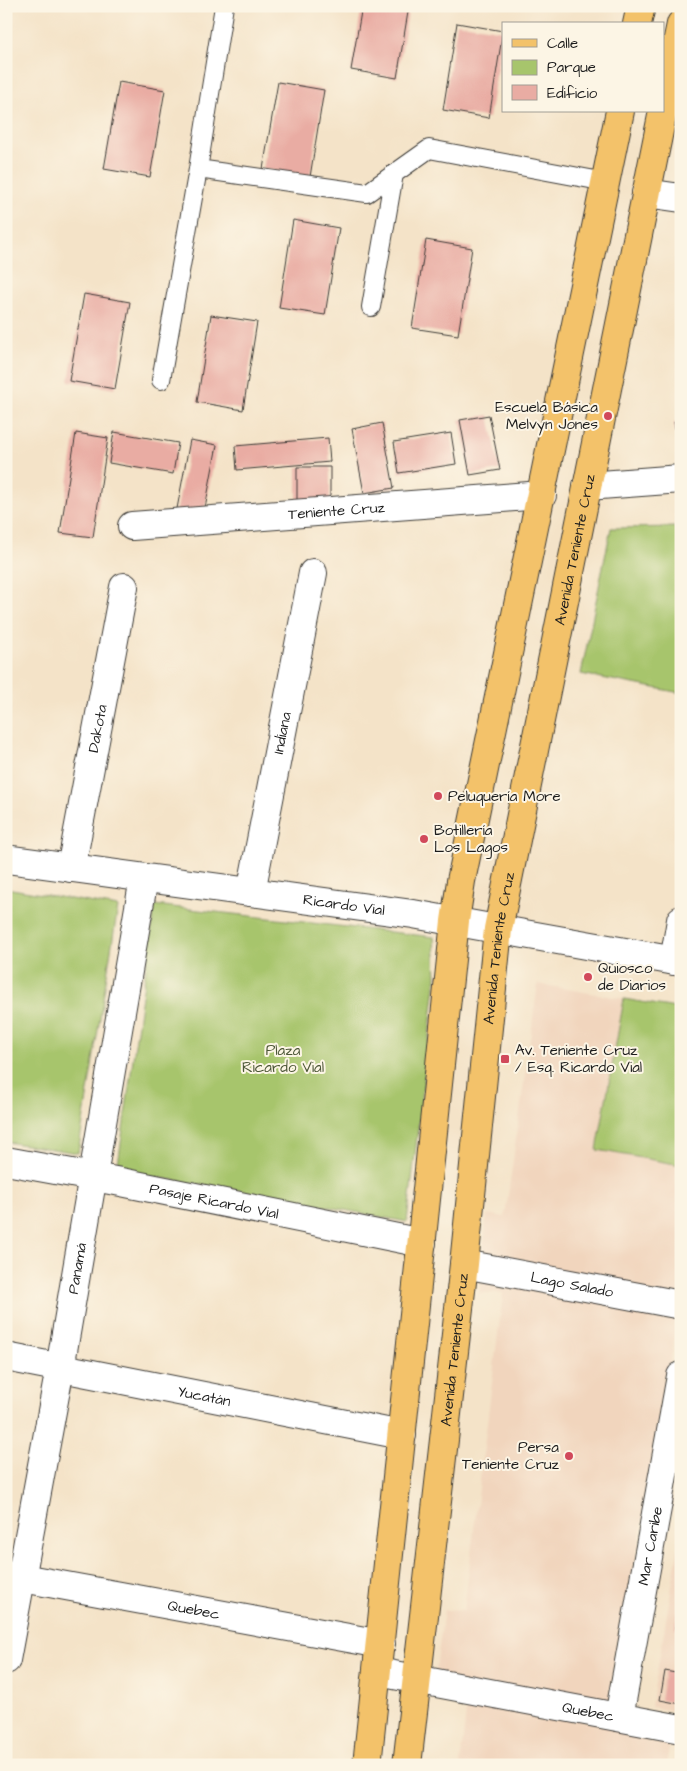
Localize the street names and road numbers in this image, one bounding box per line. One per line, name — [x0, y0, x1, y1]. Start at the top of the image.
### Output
street label: Avenida Teniente Cruz — [549, 472, 600, 627]
street label: Teniente Cruz — [287, 496, 386, 525]
street label: Dakota — [82, 702, 112, 754]
street label: Indiana — [268, 710, 296, 756]
street label: Avenida Teniente Cruz — [478, 870, 520, 1025]
street label: Ricardo Vial — [302, 889, 386, 921]
street label: Pasaje Ricardo Vial — [148, 1178, 281, 1224]
street label: Panamá — [62, 1241, 92, 1296]
street label: Lago Salado — [529, 1266, 616, 1303]
street label: Avenida Teniente Cruz — [435, 1272, 473, 1427]
street label: Yucatán — [176, 1381, 233, 1412]
street label: Mar Caribe — [633, 1505, 668, 1587]
street label: Quebec — [166, 1594, 222, 1625]
street label: Quebec — [561, 1696, 617, 1727]

